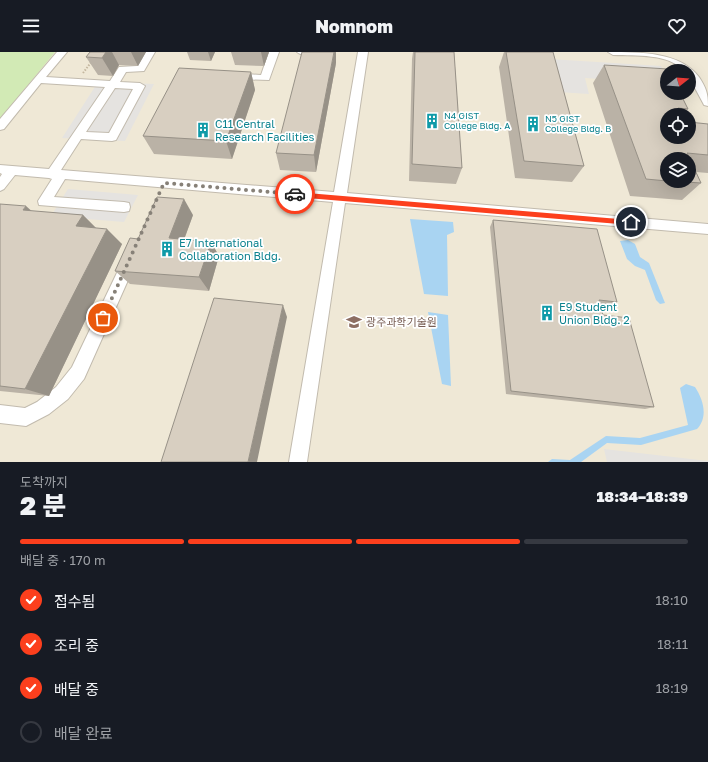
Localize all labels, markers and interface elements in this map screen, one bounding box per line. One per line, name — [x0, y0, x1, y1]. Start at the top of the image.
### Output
icon: menu — [20, 15, 42, 37]
text: Nomnom — [315, 15, 393, 37]
icon: heart — [666, 15, 688, 37]
north arrow — [660, 64, 696, 100]
map controls — [660, 64, 696, 188]
button: locate — [660, 108, 696, 144]
place label: N4 GIST College Bldg. A — [444, 110, 510, 131]
building icon: N4 GIST College Bldg. A — [423, 112, 441, 130]
place label: N5 GIST College Bldg. B — [545, 113, 611, 134]
building icon: N5 GIST College Bldg. B — [524, 115, 542, 133]
place label: C11 Central Research Facilities — [215, 117, 315, 143]
building icon: C11 Central Research Facilities — [194, 121, 212, 139]
button: layers — [660, 152, 696, 188]
courier — [275, 174, 315, 214]
icon: car — [284, 183, 306, 205]
pin — [614, 205, 648, 239]
icon: home — [620, 211, 642, 233]
place label: E7 International Collaboration Bldg. — [179, 236, 281, 262]
building icon: E7 International Collaboration Bldg. — [158, 240, 176, 258]
place label: E9 Student Union Bldg. 2 — [559, 300, 630, 326]
pin — [86, 301, 120, 335]
building icon: E9 Student Union Bldg. 2 — [538, 304, 556, 322]
icon: bag — [92, 307, 114, 329]
school or university icon: 광주과학기술원 — [345, 313, 363, 331]
place label: 광주과학기술원 — [366, 315, 437, 328]
text: 도착까지 — [20, 474, 68, 490]
text: 18:34–18:39 — [596, 487, 688, 505]
text: 2 분 — [20, 490, 67, 521]
text: 배달 중 · 170 m — [20, 552, 106, 568]
icon: check — [20, 589, 42, 611]
text: 접수됨 — [54, 592, 95, 610]
text: 18:10 — [655, 592, 688, 608]
icon: check — [20, 633, 42, 655]
text: 조리 중 — [54, 636, 99, 654]
text: 18:11 — [657, 636, 688, 652]
icon: check — [20, 677, 42, 699]
text: 배달 중 — [54, 680, 99, 698]
text: 18:19 — [656, 680, 688, 696]
text: 배달 완료 — [54, 724, 113, 742]

